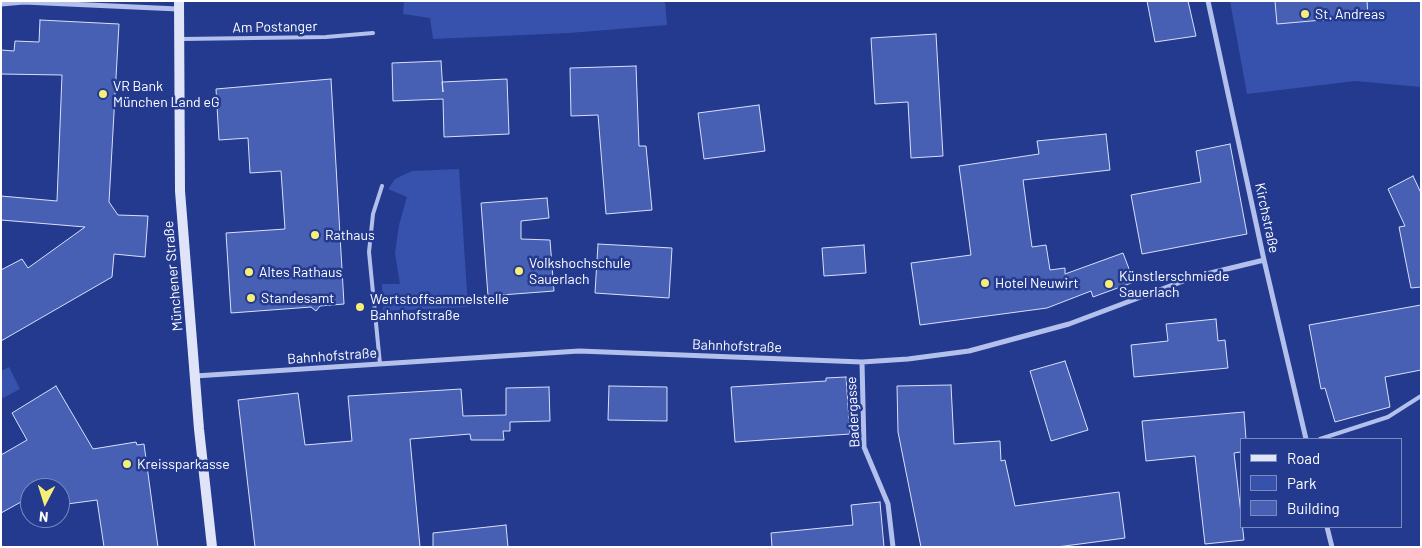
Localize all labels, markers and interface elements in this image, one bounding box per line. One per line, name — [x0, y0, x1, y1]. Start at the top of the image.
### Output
place label: St. Andreas — [1315, 6, 1385, 22]
marker: St. Andreas — [1299, 8, 1311, 20]
street label: Am Postanger — [232, 18, 318, 36]
place label: VR Bank München Land eG — [113, 78, 220, 110]
marker: VR Bank München Land eG — [97, 88, 109, 100]
street label: Kirchstraße — [1251, 181, 1283, 255]
street label: Münchener Straße — [160, 220, 186, 332]
place label: Rathaus — [325, 227, 375, 243]
marker: Rathaus — [309, 229, 321, 241]
place label: Volkshochschule Sauerlach — [529, 255, 631, 288]
place label: Altes Rathaus — [259, 264, 342, 280]
marker: Volkshochschule Sauerlach — [513, 265, 525, 277]
marker: Altes Rathaus — [243, 266, 255, 278]
place label: Künstlerschmiede Sauerlach — [1119, 268, 1229, 300]
place label: Hotel Neuwirt — [995, 275, 1079, 291]
marker: Hotel Neuwirt — [979, 277, 991, 289]
marker: Künstlerschmiede Sauerlach — [1103, 278, 1115, 290]
place label: Standesamt — [261, 290, 334, 306]
place label: Wertstoffsammelstelle Bahnhofstraße — [370, 291, 509, 324]
marker: Standesamt — [245, 292, 257, 304]
marker: Wertstoffsammelstelle Bahnhofstraße — [354, 301, 366, 313]
street label: Bahnhofstraße — [692, 336, 782, 356]
street label: Bahnhofstraße — [287, 344, 377, 368]
street label: Badergasse — [843, 376, 863, 448]
legend — [1240, 438, 1402, 528]
text: Road — [1287, 449, 1320, 467]
place label: Kreissparkasse — [137, 456, 230, 472]
marker: Kreissparkasse — [121, 458, 133, 470]
text: Park — [1287, 474, 1316, 492]
north arrow — [20, 478, 70, 528]
text: Building — [1287, 499, 1340, 517]
text: N — [38, 509, 49, 526]

